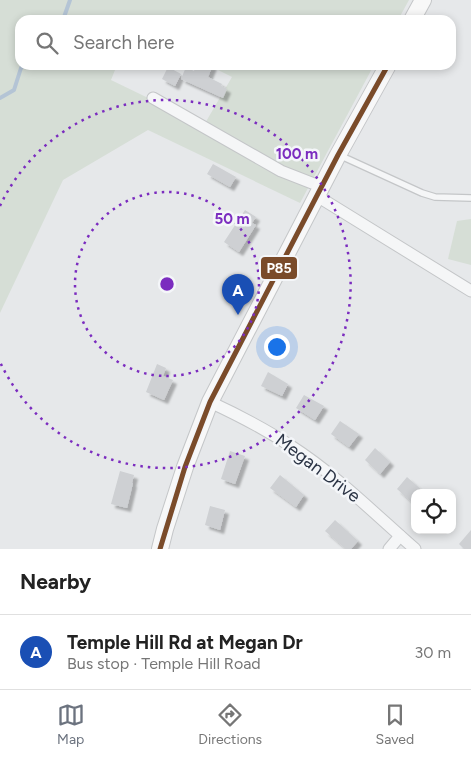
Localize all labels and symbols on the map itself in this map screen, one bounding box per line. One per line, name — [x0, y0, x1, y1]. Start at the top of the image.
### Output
text: 100 m — [276, 145, 318, 163]
text: 50 m — [214, 210, 250, 228]
line badge: P85 — [260, 256, 298, 280]
text: P85 — [266, 260, 292, 277]
pin: A — [222, 274, 254, 315]
centre of rings — [158, 275, 176, 293]
your location — [264, 334, 290, 360]
street label: Megan Drive — [271, 429, 365, 507]

